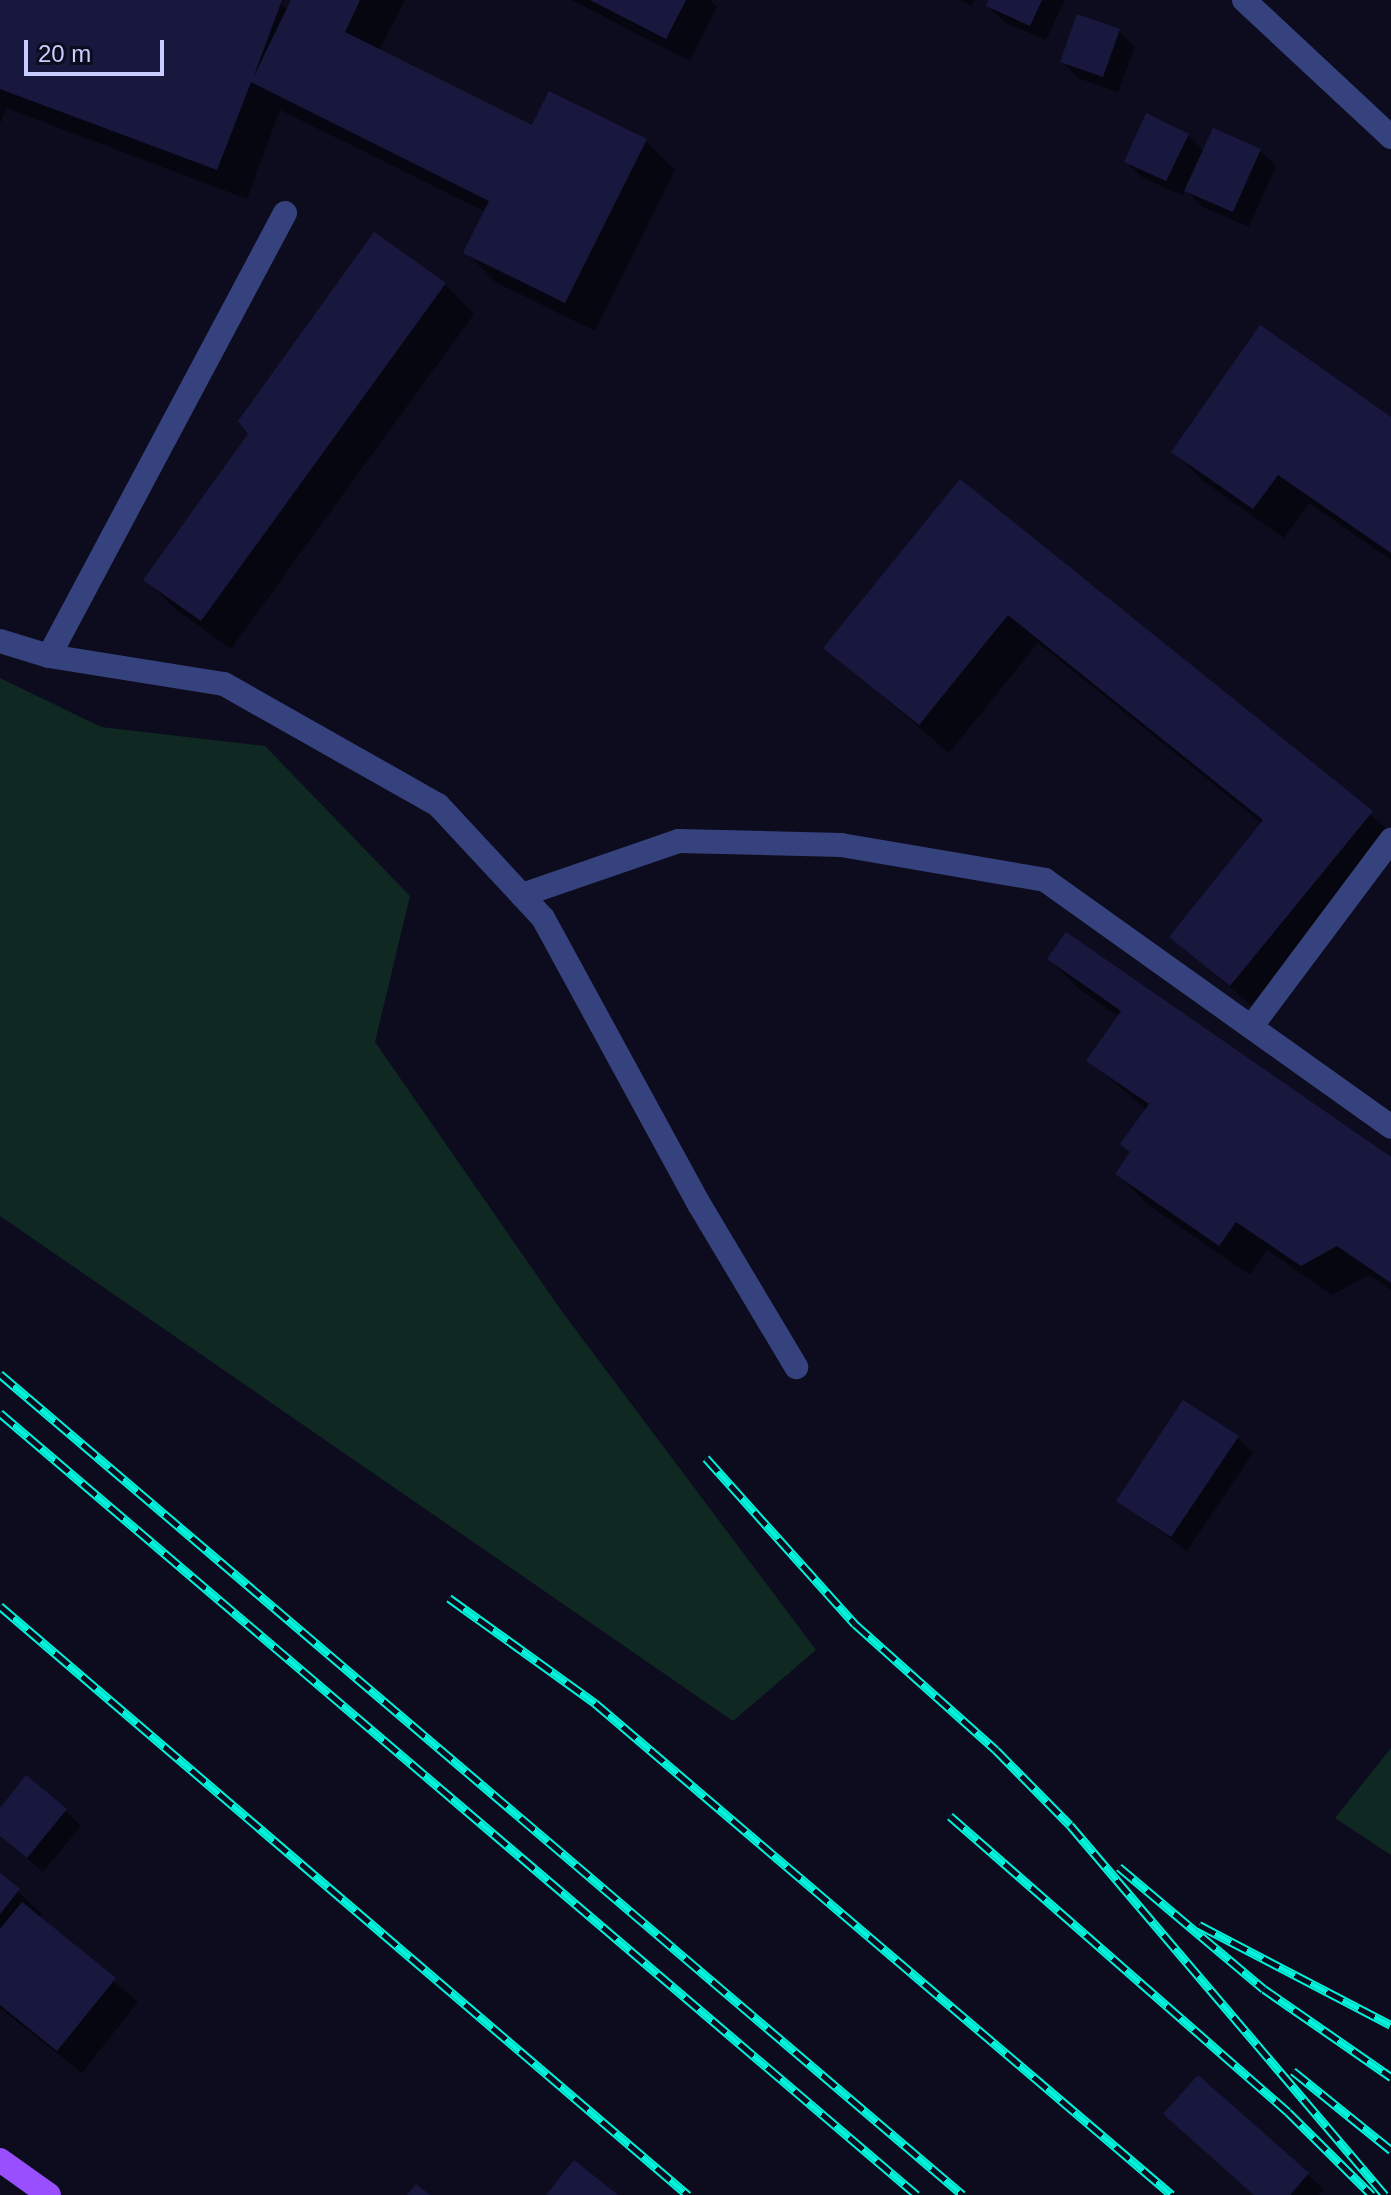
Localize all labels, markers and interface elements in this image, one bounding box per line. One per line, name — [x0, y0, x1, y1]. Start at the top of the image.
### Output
scale bar — [28, 24, 168, 74]
text: 20 m — [38, 40, 91, 67]

